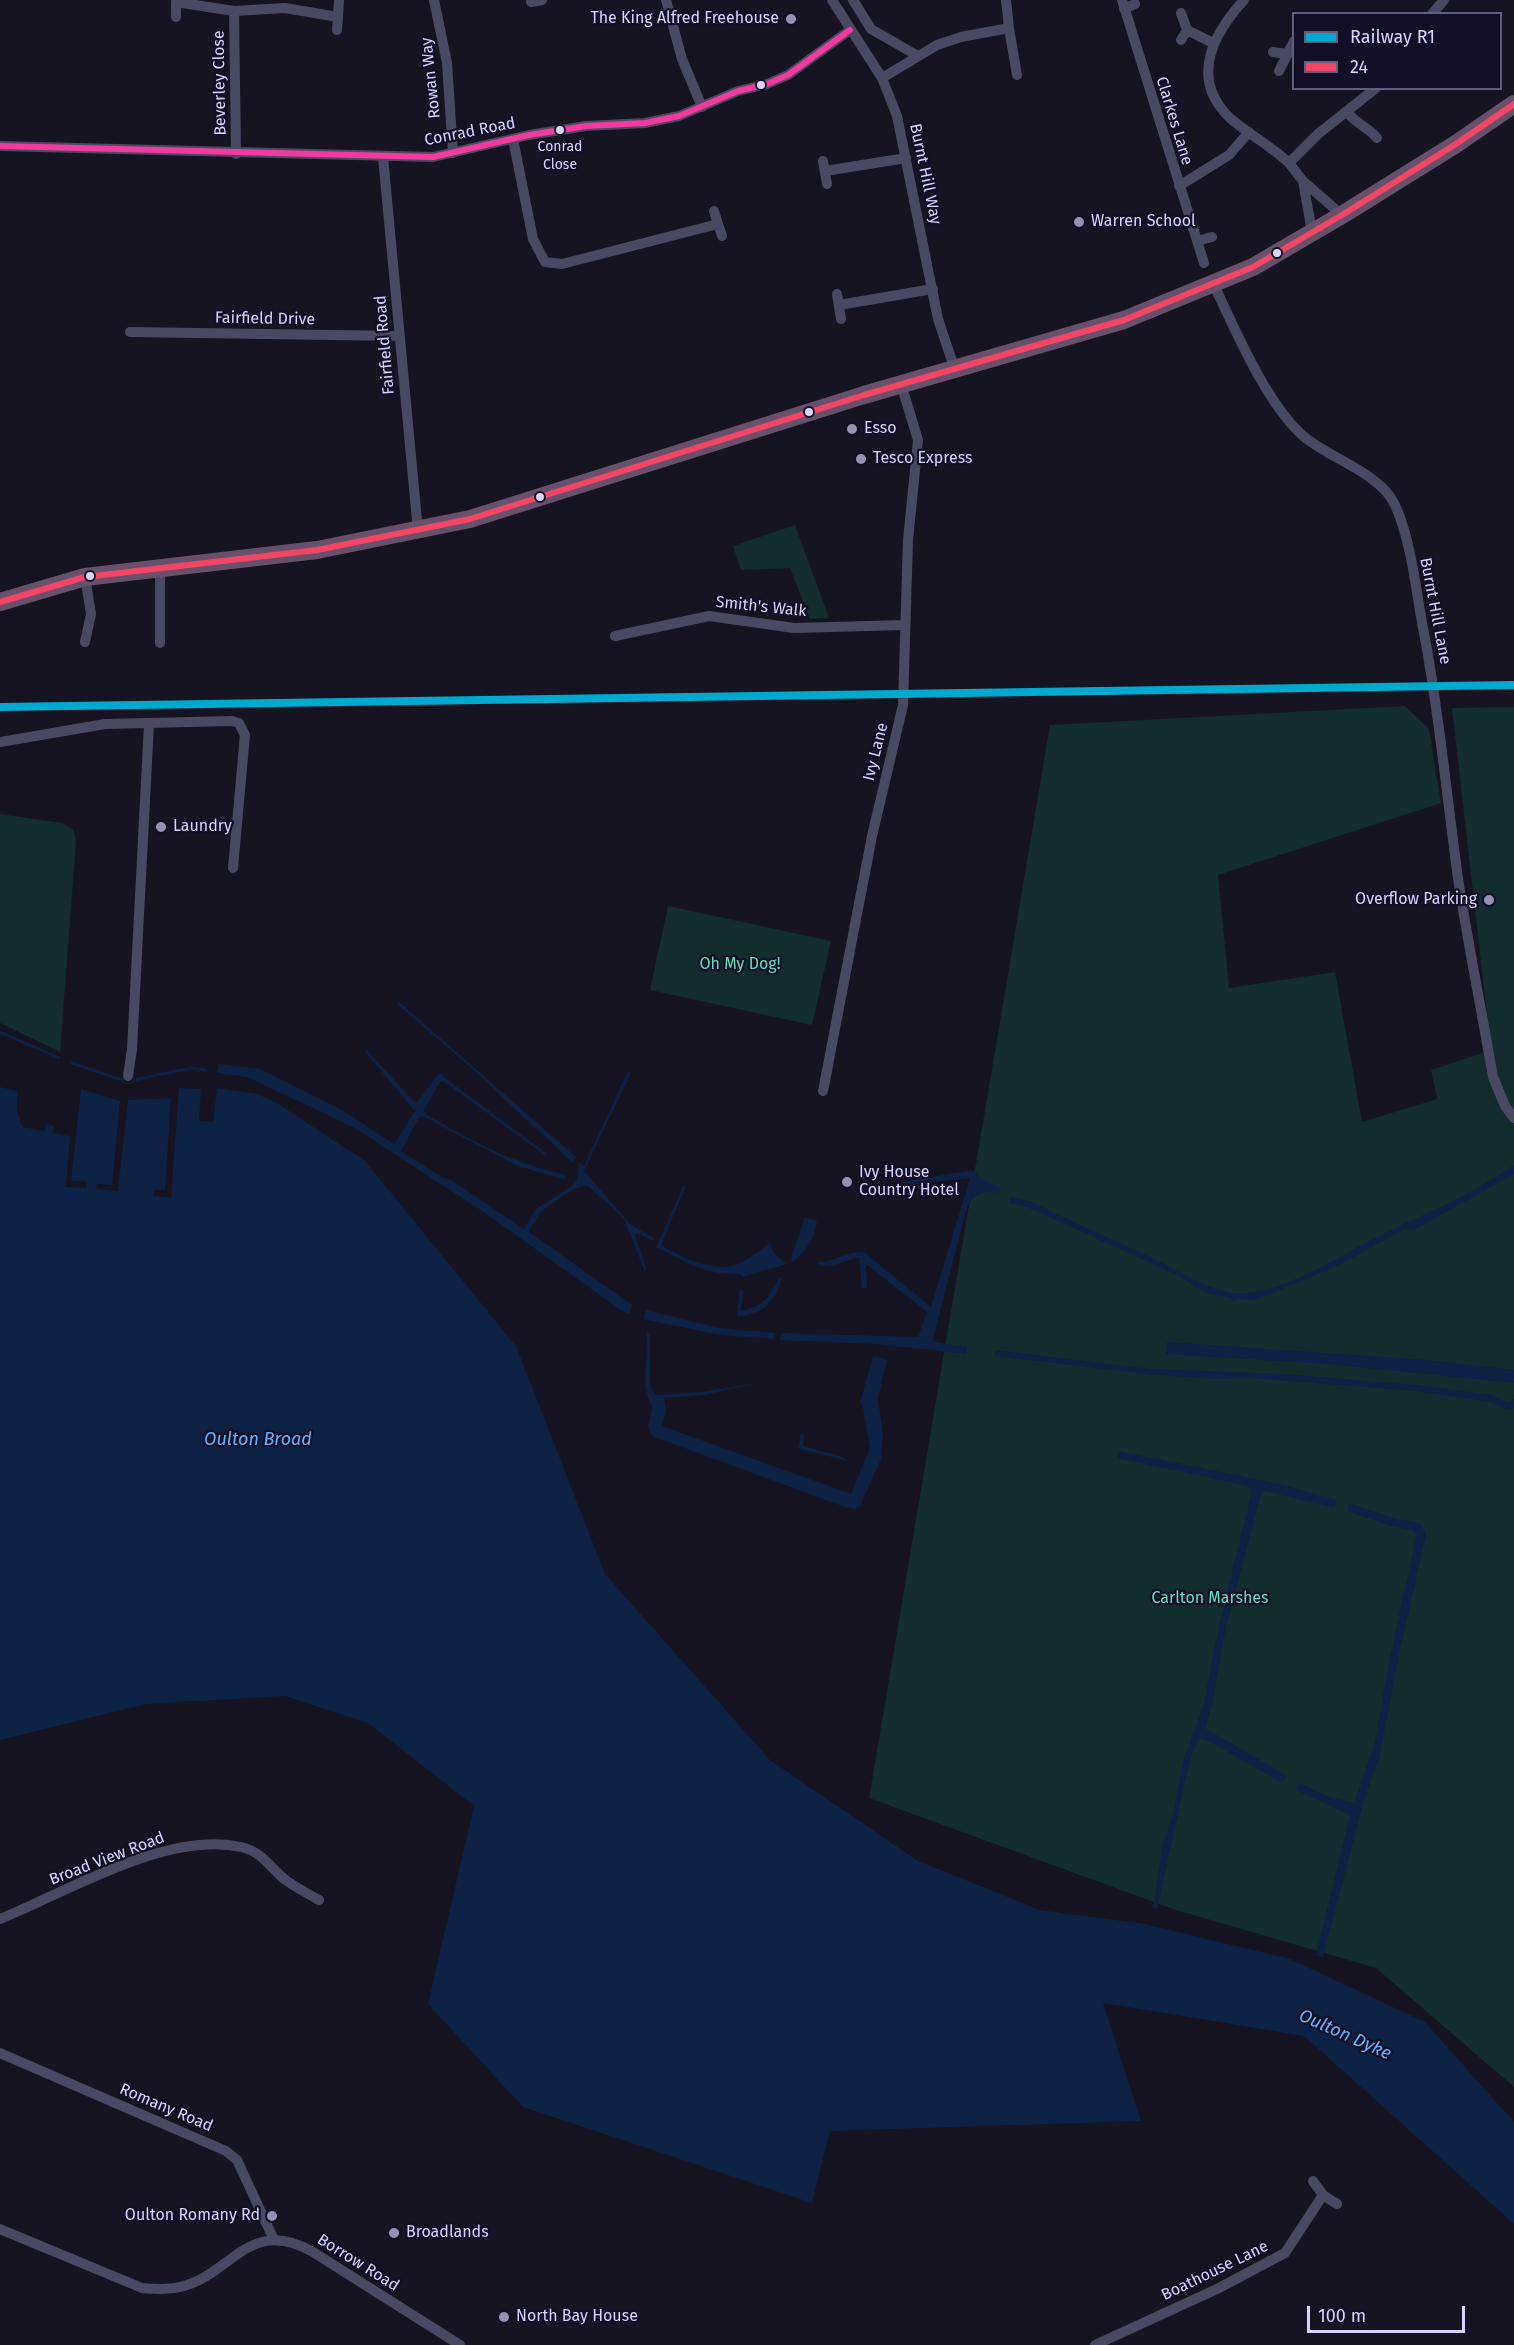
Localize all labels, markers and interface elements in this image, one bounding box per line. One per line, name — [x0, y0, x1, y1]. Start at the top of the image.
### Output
place label: The King Alfred Freehouse — [590, 9, 779, 29]
marker: The King Alfred Freehouse — [784, 12, 798, 26]
legend — [1292, 12, 1502, 90]
text: Railway R1 — [1350, 26, 1435, 48]
street label: Beverley Close — [209, 30, 231, 136]
street label: Rowan Way — [417, 36, 445, 120]
text: 24 — [1350, 56, 1368, 78]
street label: Clarkes Lane — [1151, 75, 1197, 167]
unlabelled marker — [755, 79, 767, 91]
street label: Conrad Road — [423, 114, 517, 150]
street label: Burnt Hill Way — [905, 122, 945, 226]
marker: Conrad Close — [554, 124, 566, 136]
place label: Conrad Close — [538, 139, 582, 172]
place label: Warren School — [1091, 212, 1196, 232]
marker: Warren School — [1072, 215, 1086, 229]
unlabelled marker — [1271, 247, 1283, 259]
street label: Fairfield Road — [371, 295, 399, 395]
street label: Fairfield Drive — [215, 309, 315, 329]
unlabelled marker — [803, 406, 815, 418]
place label: Esso — [864, 419, 897, 439]
marker: Esso — [845, 422, 859, 436]
place label: Tesco Express — [873, 449, 973, 469]
marker: Tesco Express — [854, 452, 868, 466]
unlabelled marker — [534, 491, 546, 503]
street label: Burnt Hill Lane — [1415, 556, 1455, 666]
unlabelled marker — [84, 570, 96, 582]
street label: Smith's Walk — [715, 593, 807, 621]
street label: Ivy Lane — [860, 721, 892, 783]
place label: Laundry — [173, 817, 232, 837]
marker: Laundry — [154, 820, 168, 834]
place label: Overflow Parking — [1355, 890, 1477, 910]
marker: Overflow Parking — [1482, 893, 1496, 907]
park label: Oh My Dog! — [699, 955, 781, 975]
place label: Ivy House Country Hotel — [859, 1163, 959, 1201]
marker: Ivy House Country Hotel — [840, 1175, 854, 1189]
water label: Oulton Broad — [204, 1429, 312, 1451]
park label: Carlton Marshes — [1152, 1589, 1268, 1609]
street label: Broad View Road — [47, 1828, 167, 1890]
water label: Oulton Dyke — [1295, 2005, 1395, 2065]
street label: Romany Road — [116, 2080, 216, 2136]
place label: Oulton Romany Rd — [125, 2206, 260, 2226]
marker: Oulton Romany Rd — [265, 2209, 279, 2223]
place label: Broadlands — [406, 2223, 489, 2243]
marker: Broadlands — [387, 2226, 401, 2240]
street label: Borrow Road — [314, 2230, 402, 2296]
street label: Boathouse Lane — [1158, 2237, 1272, 2305]
scale bar — [1310, 2294, 1468, 2332]
text: 100 m — [1318, 2305, 1366, 2327]
place label: North Bay House — [516, 2307, 638, 2327]
marker: North Bay House — [497, 2310, 511, 2324]

